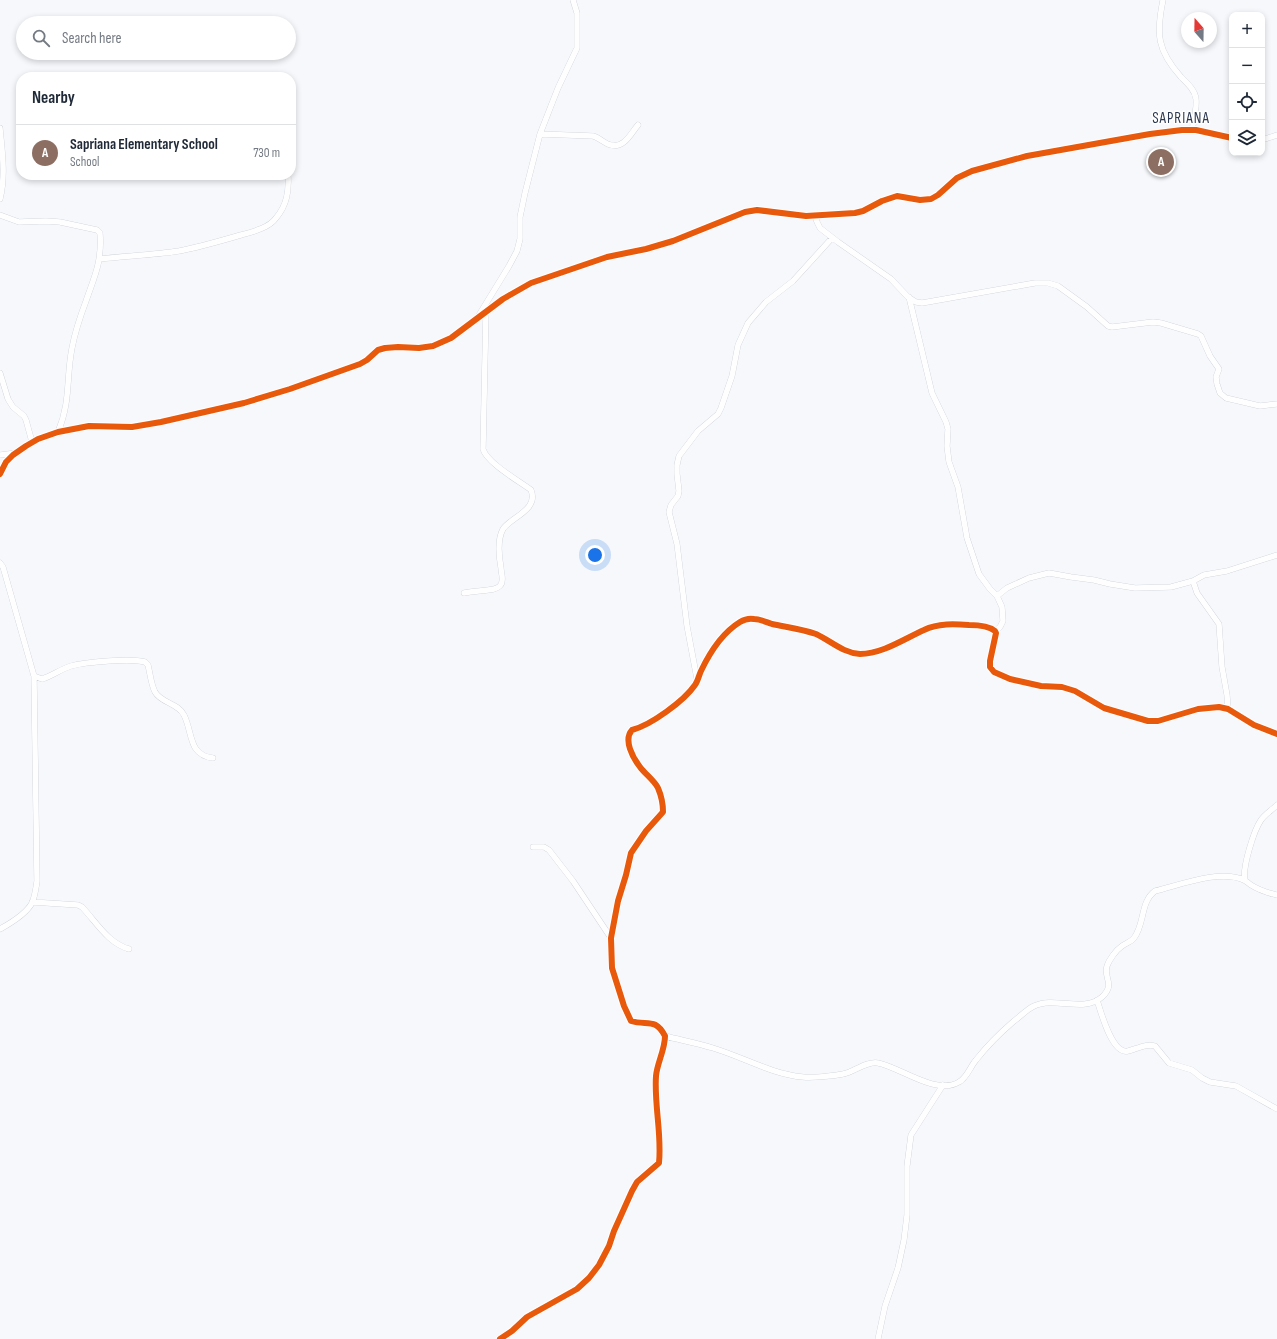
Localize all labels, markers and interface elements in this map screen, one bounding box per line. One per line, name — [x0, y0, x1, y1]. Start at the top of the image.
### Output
north arrow — [1181, 12, 1217, 48]
map controls — [1229, 12, 1265, 156]
button: + — [1229, 12, 1265, 48]
search box — [16, 16, 296, 60]
icon: search — [30, 27, 52, 49]
text: Search here — [62, 29, 122, 48]
button: − — [1229, 48, 1265, 84]
button: locate — [1229, 84, 1265, 120]
text: Nearby — [32, 88, 75, 108]
district label: SAPRIANA — [1152, 109, 1210, 128]
button: layers — [1229, 120, 1265, 156]
text: Sapriana Elementary School — [70, 135, 218, 154]
text: A — [42, 145, 48, 161]
text: 730 m — [253, 145, 280, 161]
pin: A — [1148, 147, 1174, 177]
text: School — [70, 154, 100, 170]
your location — [585, 545, 605, 565]

